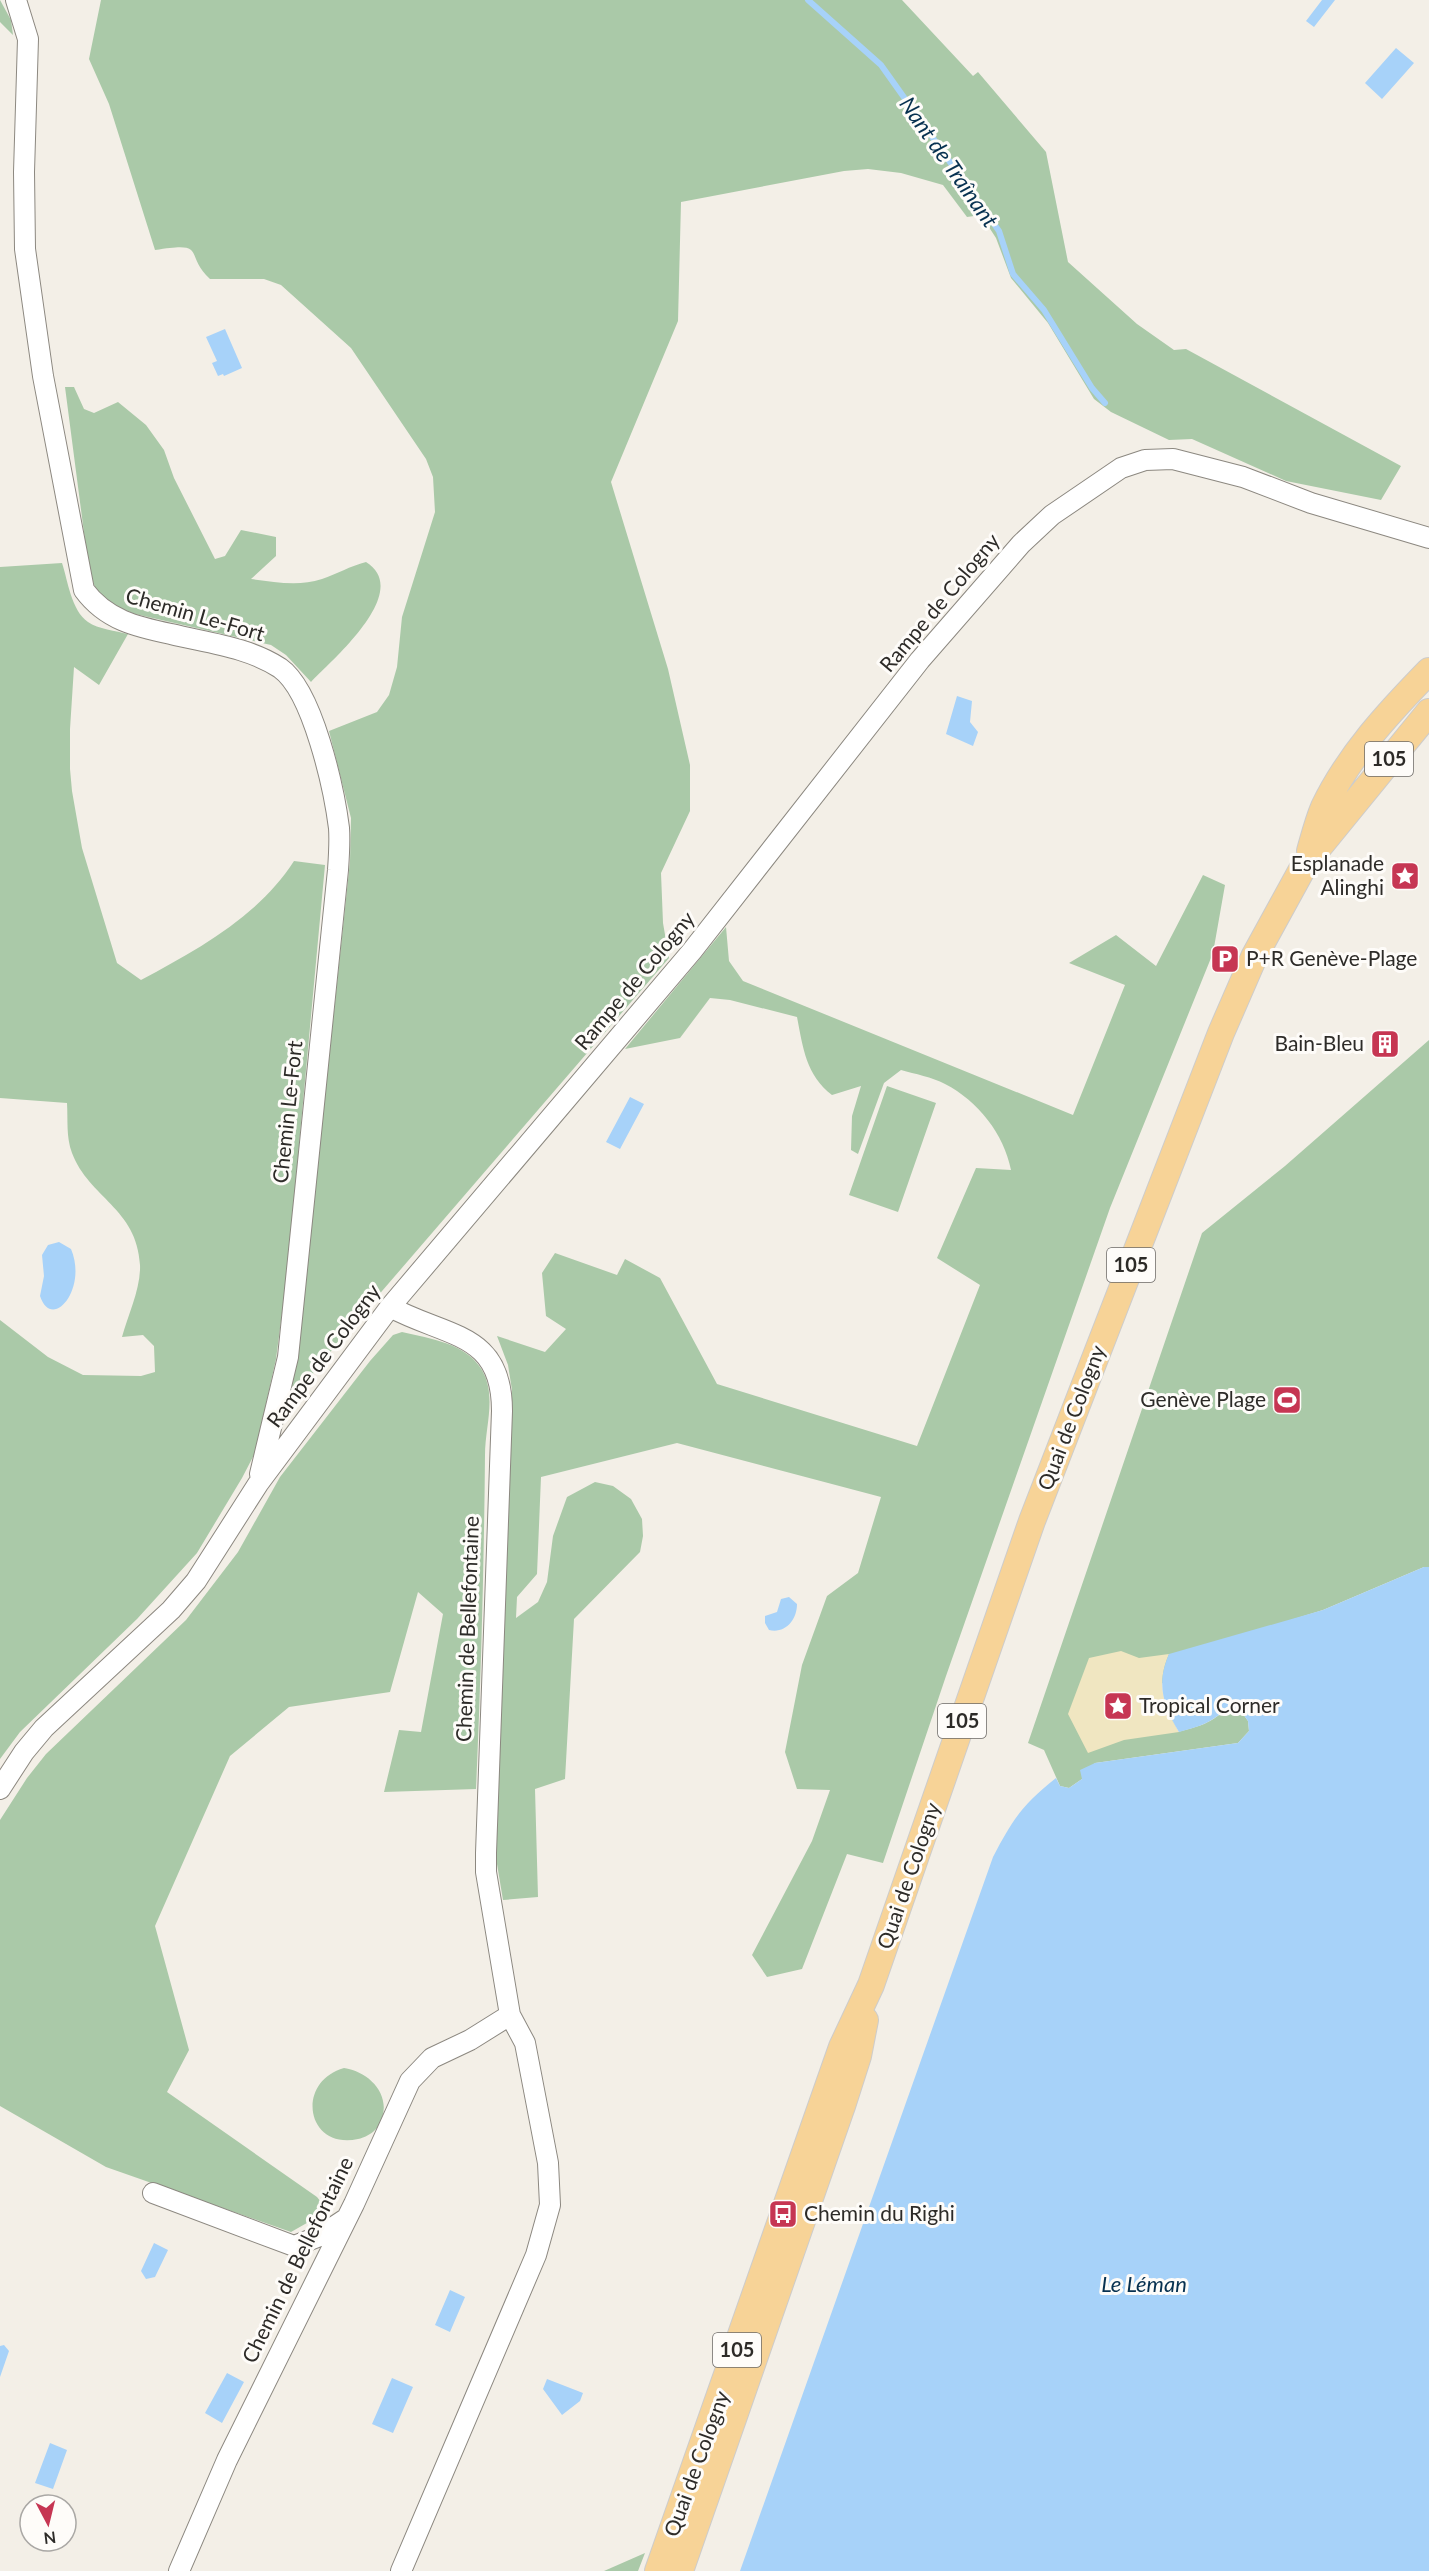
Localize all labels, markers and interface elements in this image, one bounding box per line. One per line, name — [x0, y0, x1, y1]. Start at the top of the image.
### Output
water label: Nant de Traînant — [894, 91, 1004, 232]
street label: Rampe de Cologny — [874, 528, 1004, 676]
street label: Chemin Le-Fort — [123, 582, 268, 645]
road number: 105 — [1365, 742, 1413, 776]
place label: Esplanade Alinghi — [1291, 850, 1384, 899]
place icon: Esplanade Alinghi — [1389, 860, 1421, 892]
street label: Rampe de Cologny — [569, 906, 699, 1054]
parking icon: P+R Genève-Plage — [1209, 943, 1241, 975]
place label: P+R Genève-Plage — [1246, 945, 1417, 970]
building icon: Bain-Bleu — [1369, 1028, 1401, 1060]
place label: Bain-Bleu — [1274, 1030, 1364, 1055]
street label: Chemin Le-Fort — [267, 1039, 306, 1184]
road number: 105 — [1107, 1248, 1155, 1282]
street label: Rampe de Cologny — [261, 1278, 385, 1432]
street label: Quai de Cologny — [1031, 1341, 1110, 1493]
sports icon: Genève Plage — [1271, 1384, 1303, 1416]
place label: Genève Plage — [1140, 1386, 1266, 1411]
street label: Chemin de Bellefontaine — [450, 1515, 483, 1742]
place icon: Tropical Corner — [1102, 1690, 1134, 1722]
place label: Tropical Corner — [1139, 1692, 1280, 1717]
road number: 105 — [938, 1704, 986, 1738]
street label: Quai de Cologny — [871, 1799, 944, 1952]
street label: Chemin de Bellefontaine — [236, 2152, 357, 2366]
bus stop icon: Chemin du Righi — [767, 2198, 799, 2230]
place label: Chemin du Righi — [804, 2200, 955, 2225]
water label: Le Léman — [1101, 2270, 1187, 2297]
road number: 105 — [713, 2333, 761, 2367]
street label: Quai de Cologny — [658, 2387, 734, 2540]
north arrow — [18, 2493, 78, 2553]
text: N — [43, 2528, 57, 2549]

